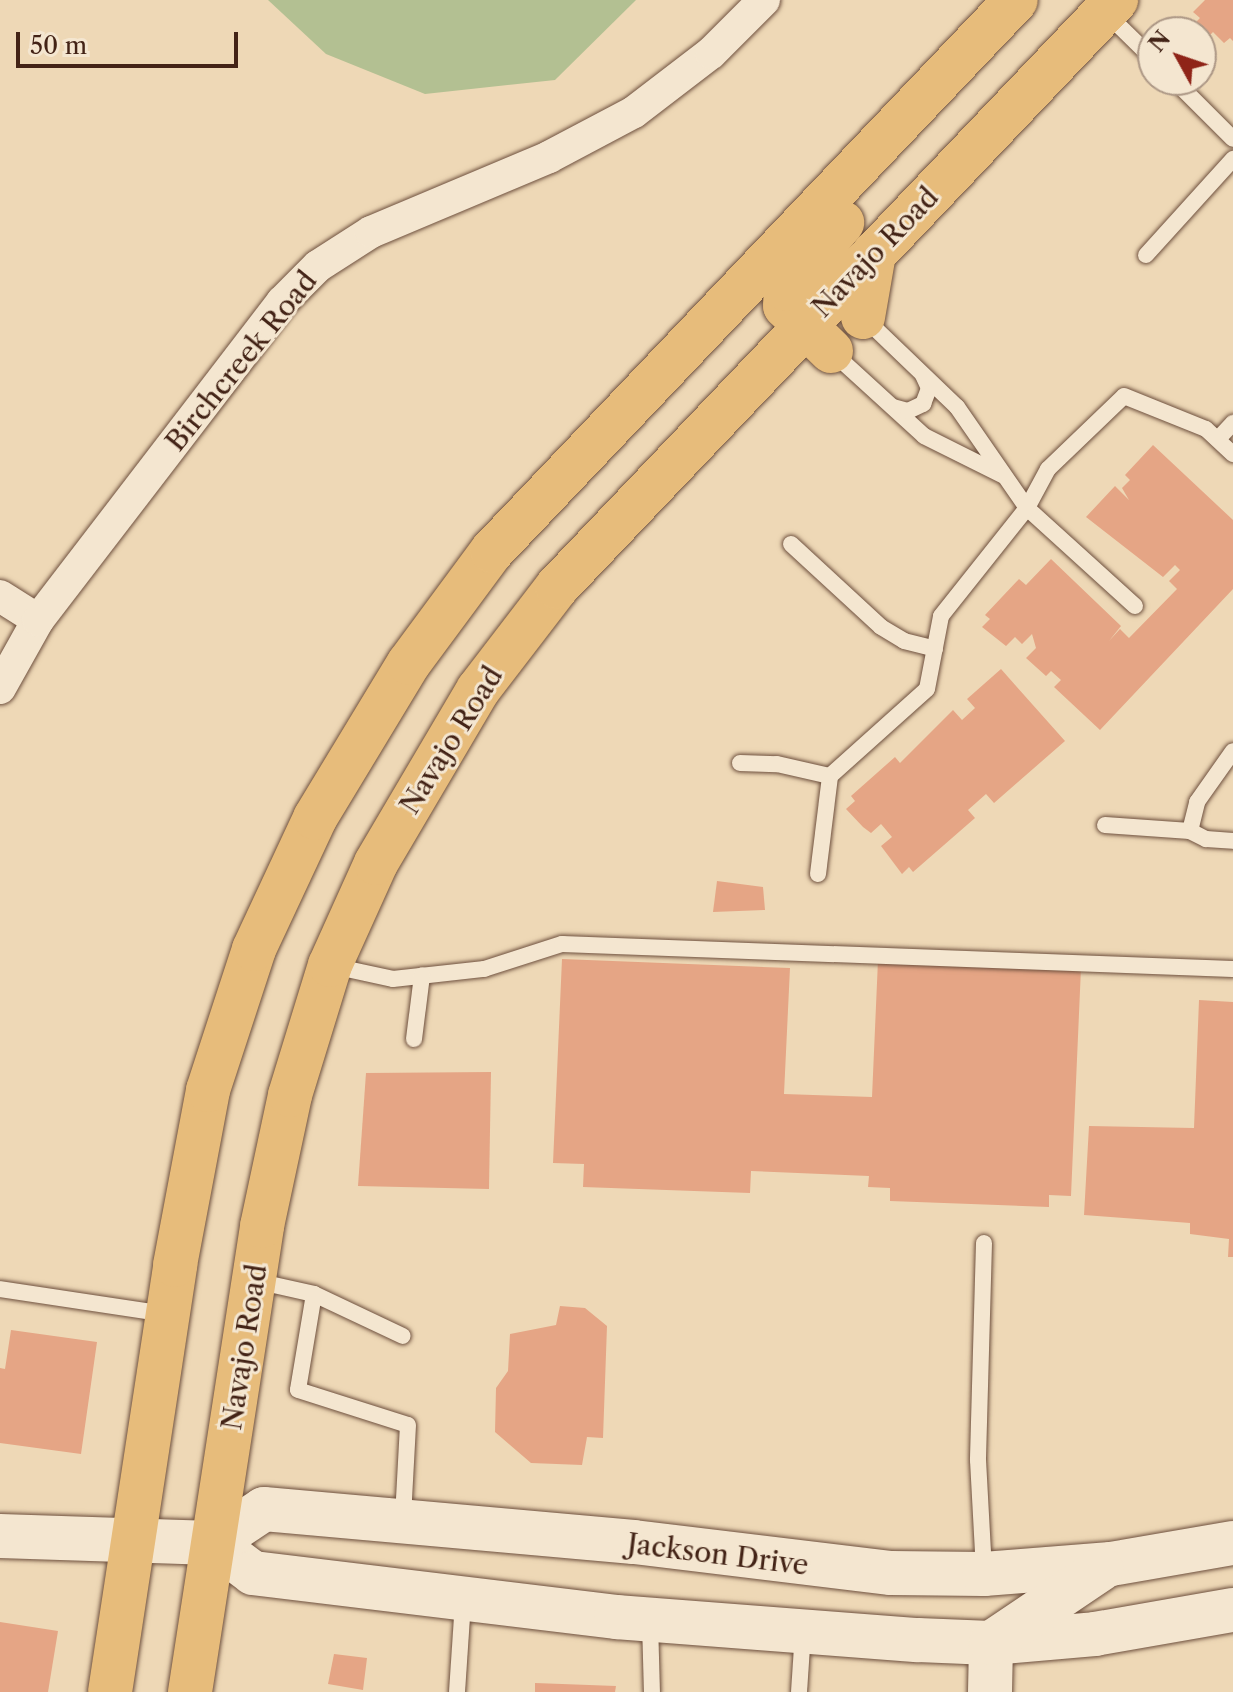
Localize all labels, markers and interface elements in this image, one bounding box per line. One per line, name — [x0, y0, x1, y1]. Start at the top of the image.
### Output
scale bar — [20, 16, 242, 66]
north arrow — [1137, 16, 1217, 96]
text: N — [1143, 26, 1176, 58]
text: 50 m — [30, 31, 87, 60]
street label: Navajo Road — [805, 180, 945, 324]
street label: Birchcreek Road — [158, 264, 324, 458]
street label: Navajo Road — [392, 660, 510, 820]
street label: Navajo Road — [214, 1262, 274, 1432]
street label: Jackson Drive — [625, 1526, 811, 1582]

